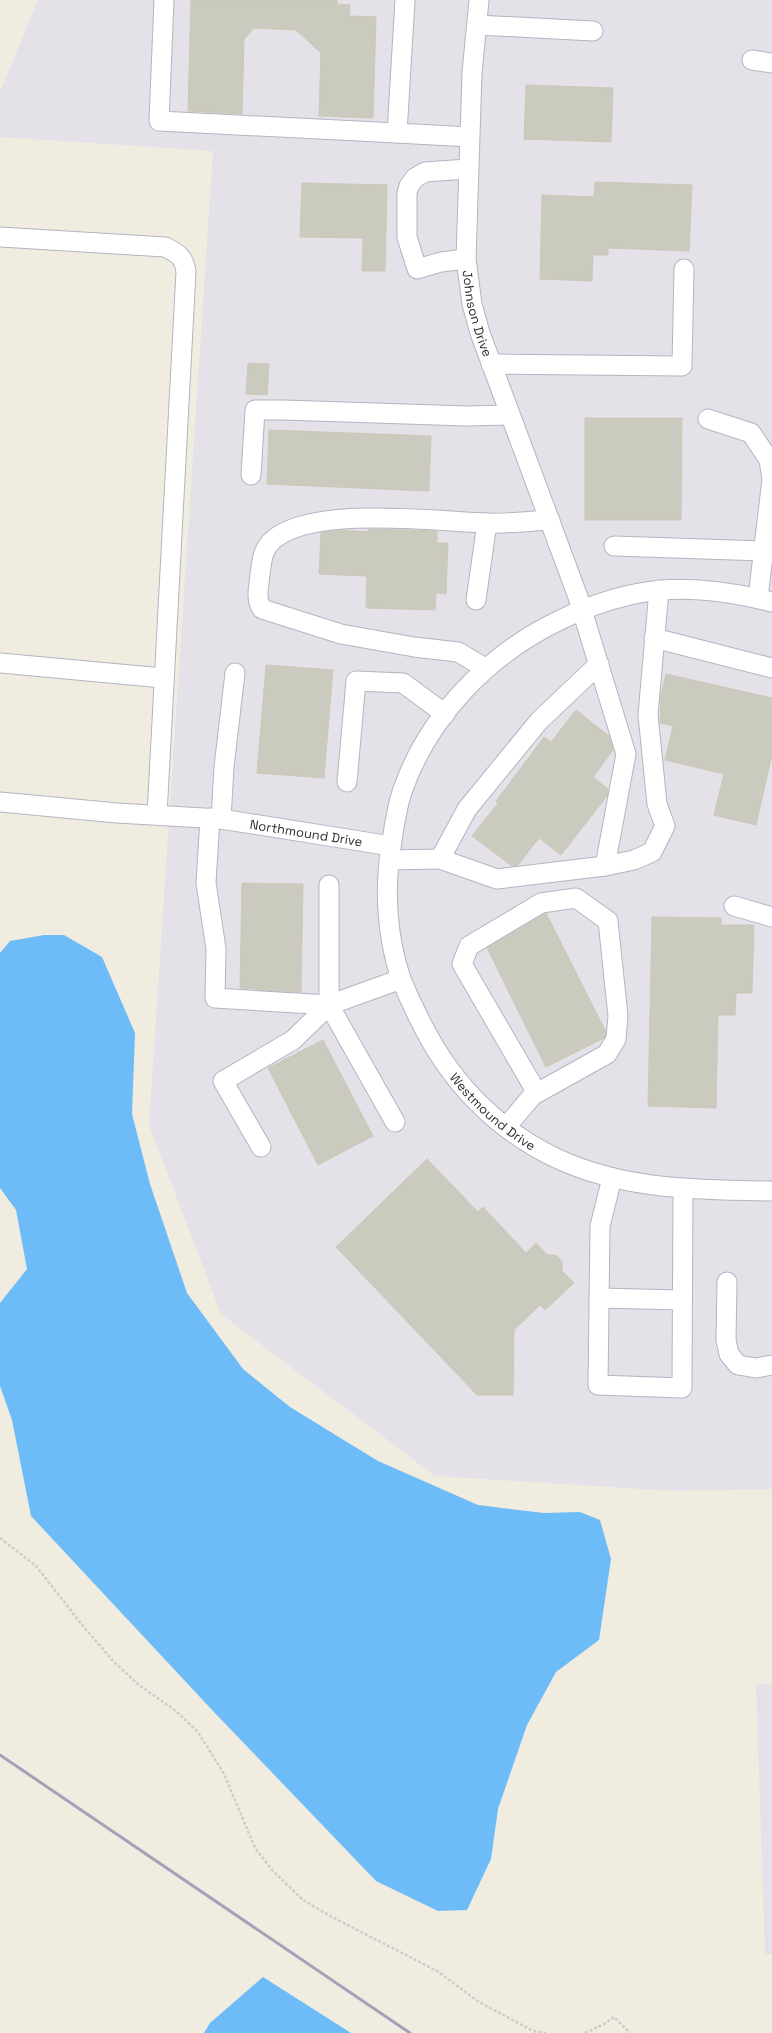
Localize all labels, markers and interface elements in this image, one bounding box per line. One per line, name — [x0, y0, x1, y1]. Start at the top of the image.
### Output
street label: Johnson Drive — [459, 269, 496, 359]
street label: Northmound Drive — [249, 816, 364, 850]
street label: Westmound Drive — [446, 1069, 539, 1154]

